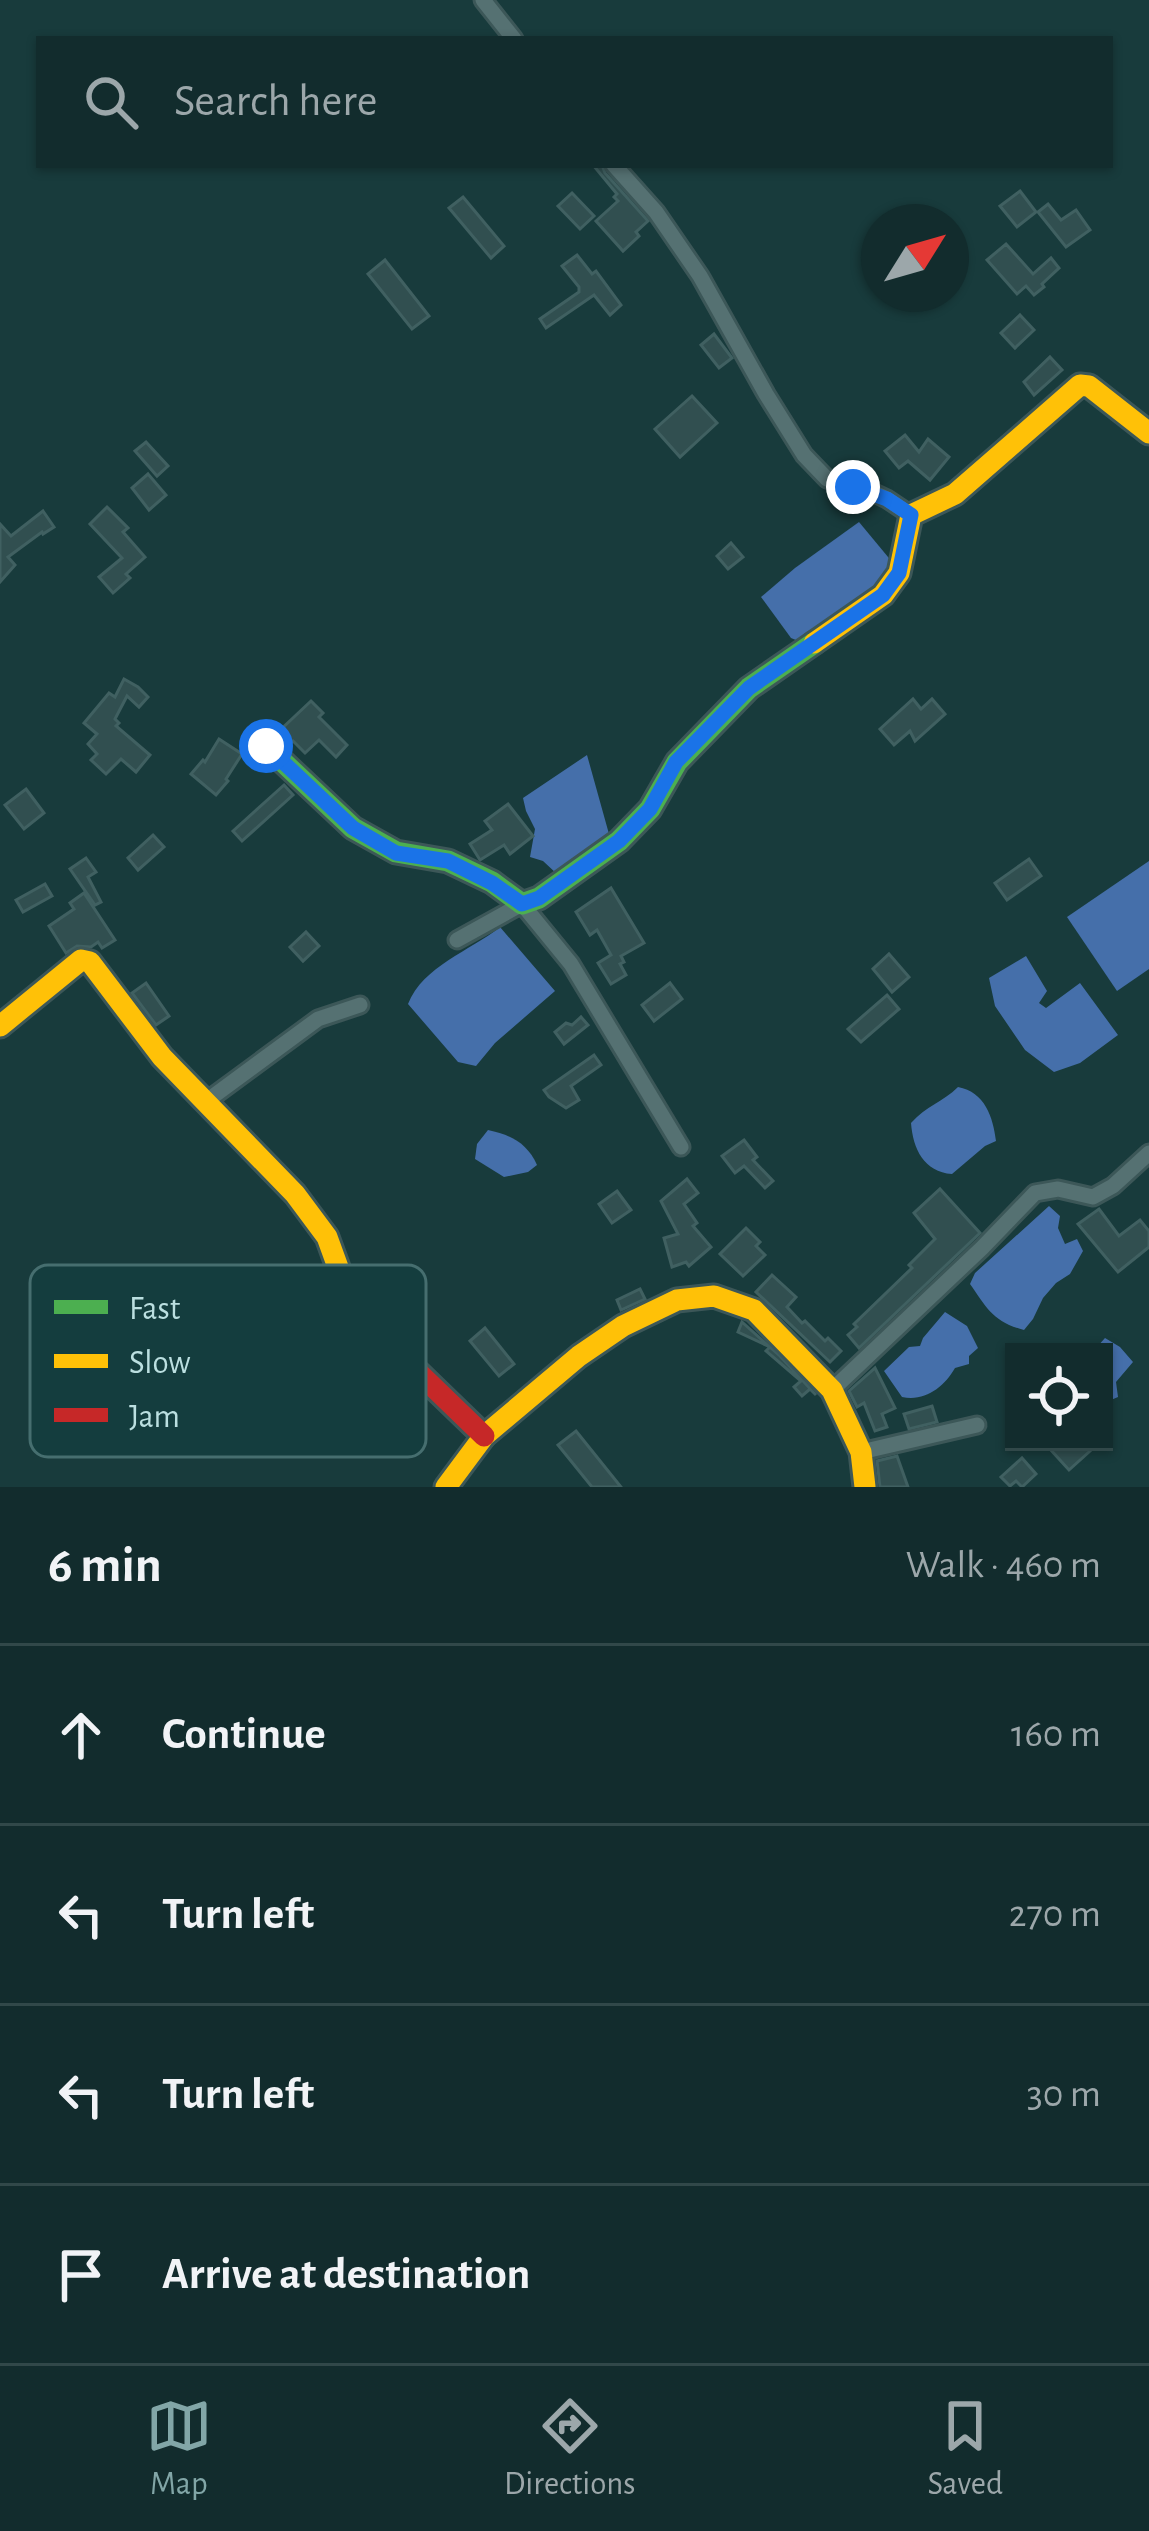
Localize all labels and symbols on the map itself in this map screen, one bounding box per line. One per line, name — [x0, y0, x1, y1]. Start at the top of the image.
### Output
north arrow — [861, 204, 969, 312]
route end — [826, 460, 880, 514]
route start — [239, 719, 293, 773]
legend — [30, 1265, 426, 1457]
text: Fast — [129, 1293, 181, 1326]
text: Slow — [129, 1347, 190, 1380]
text: Jam — [129, 1401, 180, 1434]

